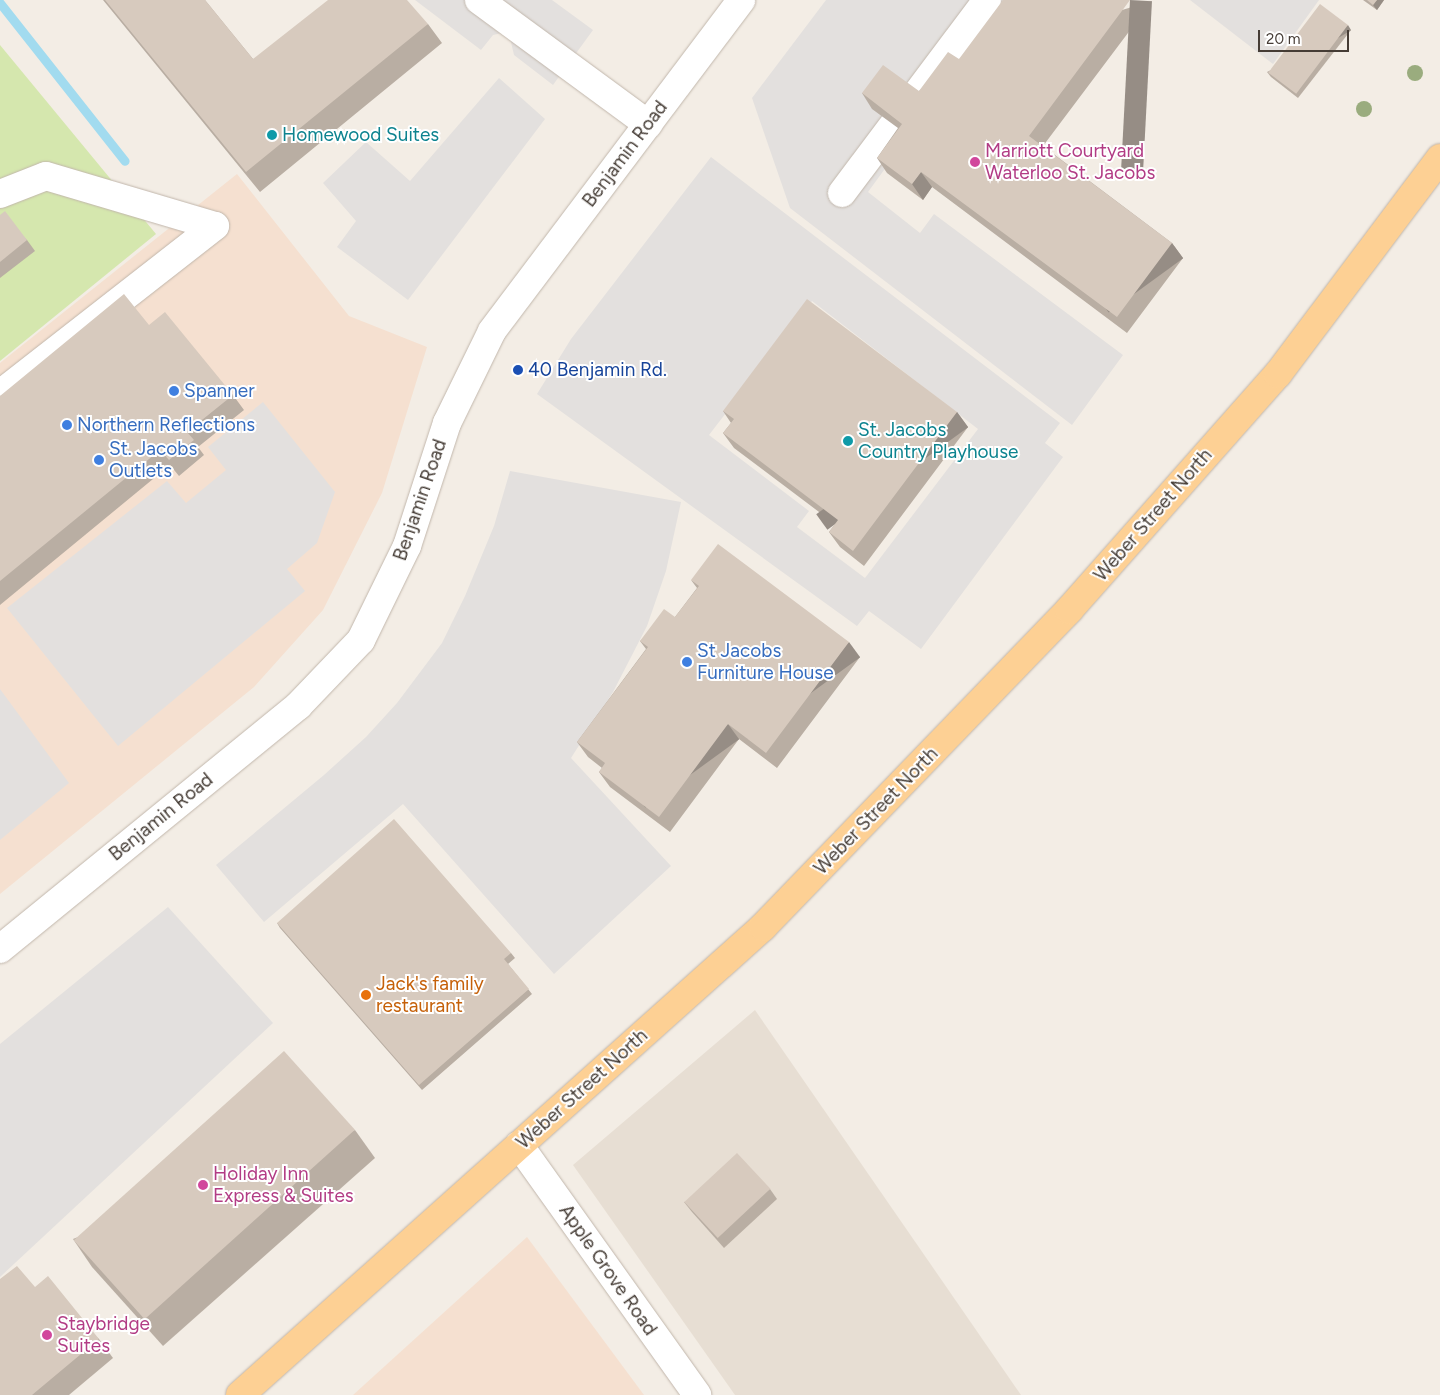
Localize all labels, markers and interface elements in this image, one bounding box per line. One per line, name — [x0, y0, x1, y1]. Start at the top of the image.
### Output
scale bar — [1260, 20, 1351, 52]
text: 20 m — [1266, 30, 1300, 48]
street label: Benjamin Road — [578, 96, 672, 212]
place label: Homewood Suites — [282, 124, 439, 146]
marker: Homewood Suites — [266, 129, 278, 141]
place label: Marriott Courtyard Waterloo St. Jacobs — [985, 140, 1155, 184]
marker: Marriott Courtyard Waterloo St. Jacobs — [969, 156, 981, 168]
place label: 40 Benjamin Rd. — [528, 359, 667, 381]
marker: 40 Benjamin Rd. — [512, 364, 524, 376]
place label: Spanner — [184, 380, 255, 402]
marker: Spanner — [168, 385, 180, 397]
place label: Northern Reflections — [77, 414, 255, 436]
marker: Northern Reflections — [61, 419, 73, 431]
place label: St. Jacobs Country Playhouse — [858, 419, 1018, 463]
marker: St. Jacobs Country Playhouse — [842, 435, 854, 447]
street label: Benjamin Road — [389, 436, 451, 564]
place label: St. Jacobs Outlets — [109, 438, 197, 482]
street label: Weber Street North — [1089, 444, 1217, 586]
marker: St. Jacobs Outlets — [93, 454, 105, 466]
place label: St Jacobs Furniture House — [697, 640, 834, 684]
marker: St Jacobs Furniture House — [681, 656, 693, 668]
street label: Weber Street North — [809, 743, 943, 879]
street label: Benjamin Road — [104, 768, 218, 866]
place label: Jack's family restaurant — [376, 973, 484, 1017]
marker: Jack's family restaurant — [360, 989, 372, 1001]
street label: Weber Street North — [512, 1024, 652, 1154]
place label: Holiday Inn Express & Suites — [213, 1163, 354, 1207]
marker: Holiday Inn Express & Suites — [197, 1179, 209, 1191]
street label: Apple Grove Road — [554, 1200, 662, 1340]
place label: Staybridge Suites — [57, 1313, 150, 1357]
marker: Staybridge Suites — [41, 1329, 53, 1341]

